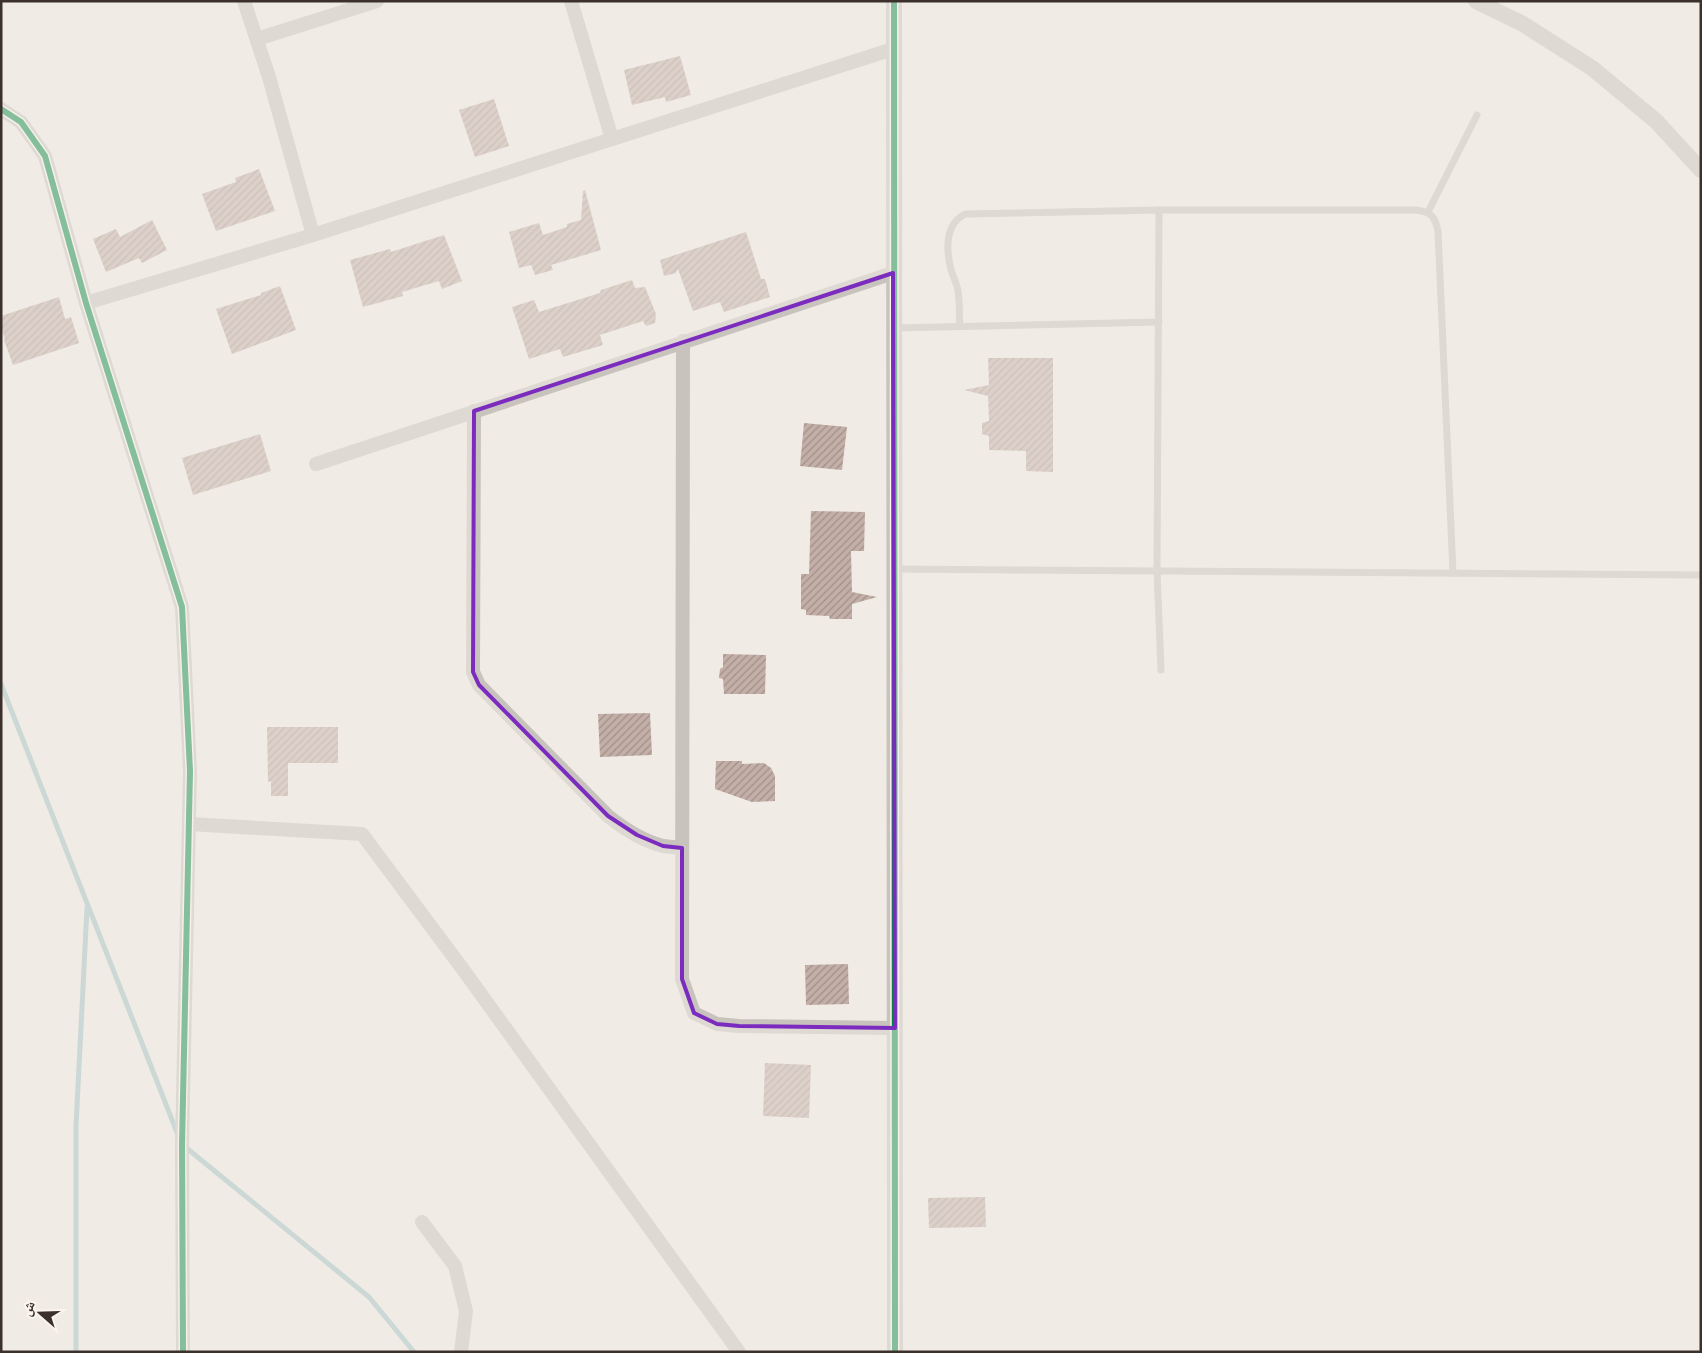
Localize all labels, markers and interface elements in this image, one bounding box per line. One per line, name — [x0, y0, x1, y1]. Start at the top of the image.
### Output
north arrow — [15, 1288, 65, 1338]
text: ش — [16, 1298, 40, 1319]

